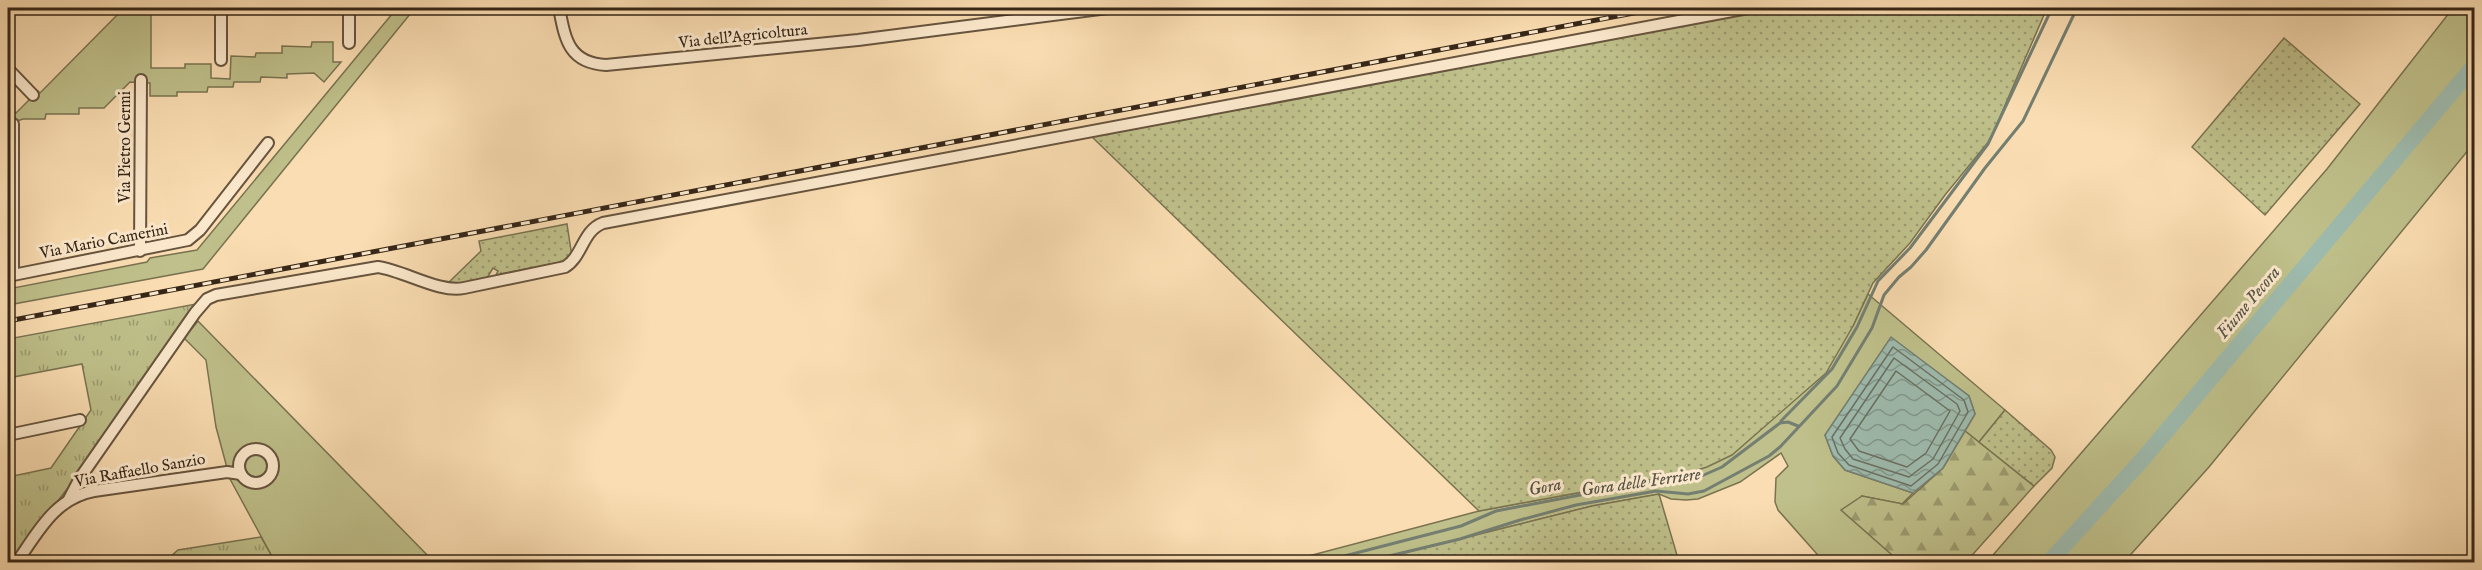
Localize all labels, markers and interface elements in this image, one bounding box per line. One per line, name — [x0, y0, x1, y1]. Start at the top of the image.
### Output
street label: Via dell'Agricoltura — [677, 20, 809, 54]
street label: Via Pietro Germi — [116, 91, 136, 204]
street label: Via Mario Camerini — [37, 220, 170, 264]
water label: Fiume Pecora — [2212, 262, 2286, 344]
street label: Via Raffaello Sanzio — [72, 450, 207, 493]
water label: Gora delle Ferriere — [1580, 463, 1702, 503]
water label: Gora — [1527, 474, 1563, 502]

